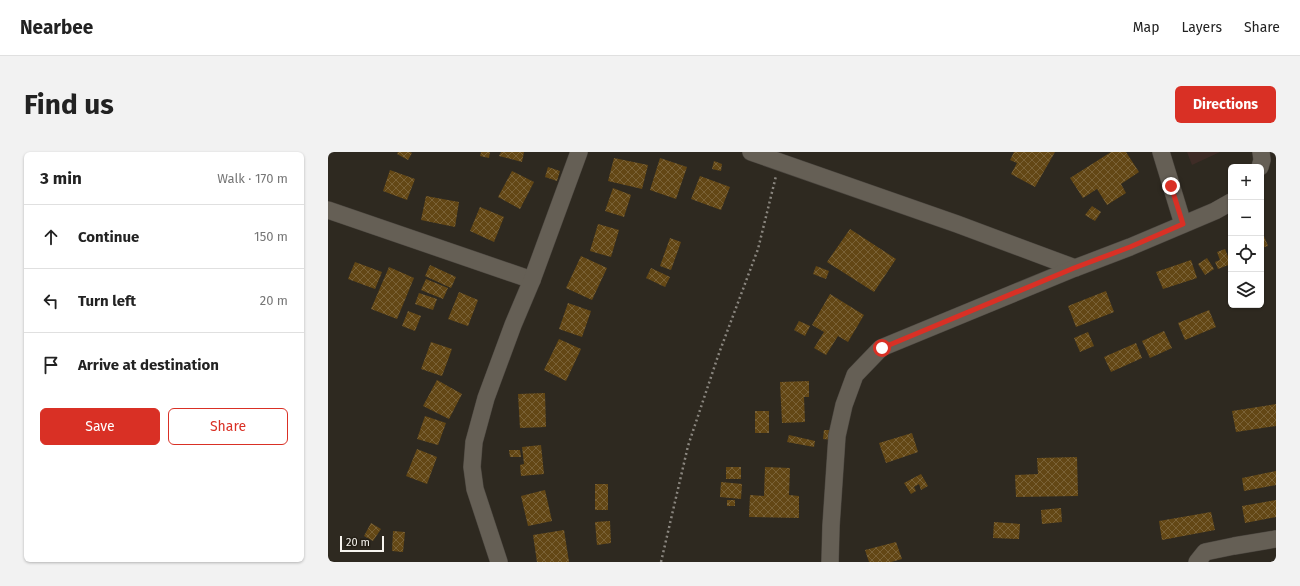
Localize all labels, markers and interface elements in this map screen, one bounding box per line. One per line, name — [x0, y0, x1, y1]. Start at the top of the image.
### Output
text: Nearbee — [20, 16, 93, 39]
text: Map — [1133, 19, 1159, 36]
text: Layers — [1181, 19, 1222, 36]
text: Share — [1244, 19, 1280, 36]
button: Directions — [1175, 86, 1276, 123]
text: Find us — [24, 88, 114, 121]
map controls — [1228, 164, 1264, 308]
button: + — [1228, 164, 1264, 200]
text: 3 min — [40, 168, 82, 189]
text: Walk · 170 m — [217, 171, 288, 186]
route end — [1162, 177, 1180, 195]
button: − — [1228, 200, 1264, 236]
icon: ahead — [40, 226, 62, 248]
text: Continue — [78, 228, 139, 246]
text: 150 m — [254, 229, 288, 244]
button: locate — [1228, 236, 1264, 272]
button: layers — [1228, 272, 1264, 308]
icon: left — [40, 290, 62, 312]
text: Turn left — [78, 292, 136, 310]
text: 20 m — [260, 293, 288, 308]
route start — [873, 339, 891, 357]
icon: arrive — [40, 354, 62, 376]
text: Arrive at destination — [78, 356, 219, 374]
button: Save — [40, 408, 160, 445]
button: Share — [168, 408, 288, 445]
scale bar — [340, 534, 384, 553]
text: 20 m — [346, 536, 370, 549]

